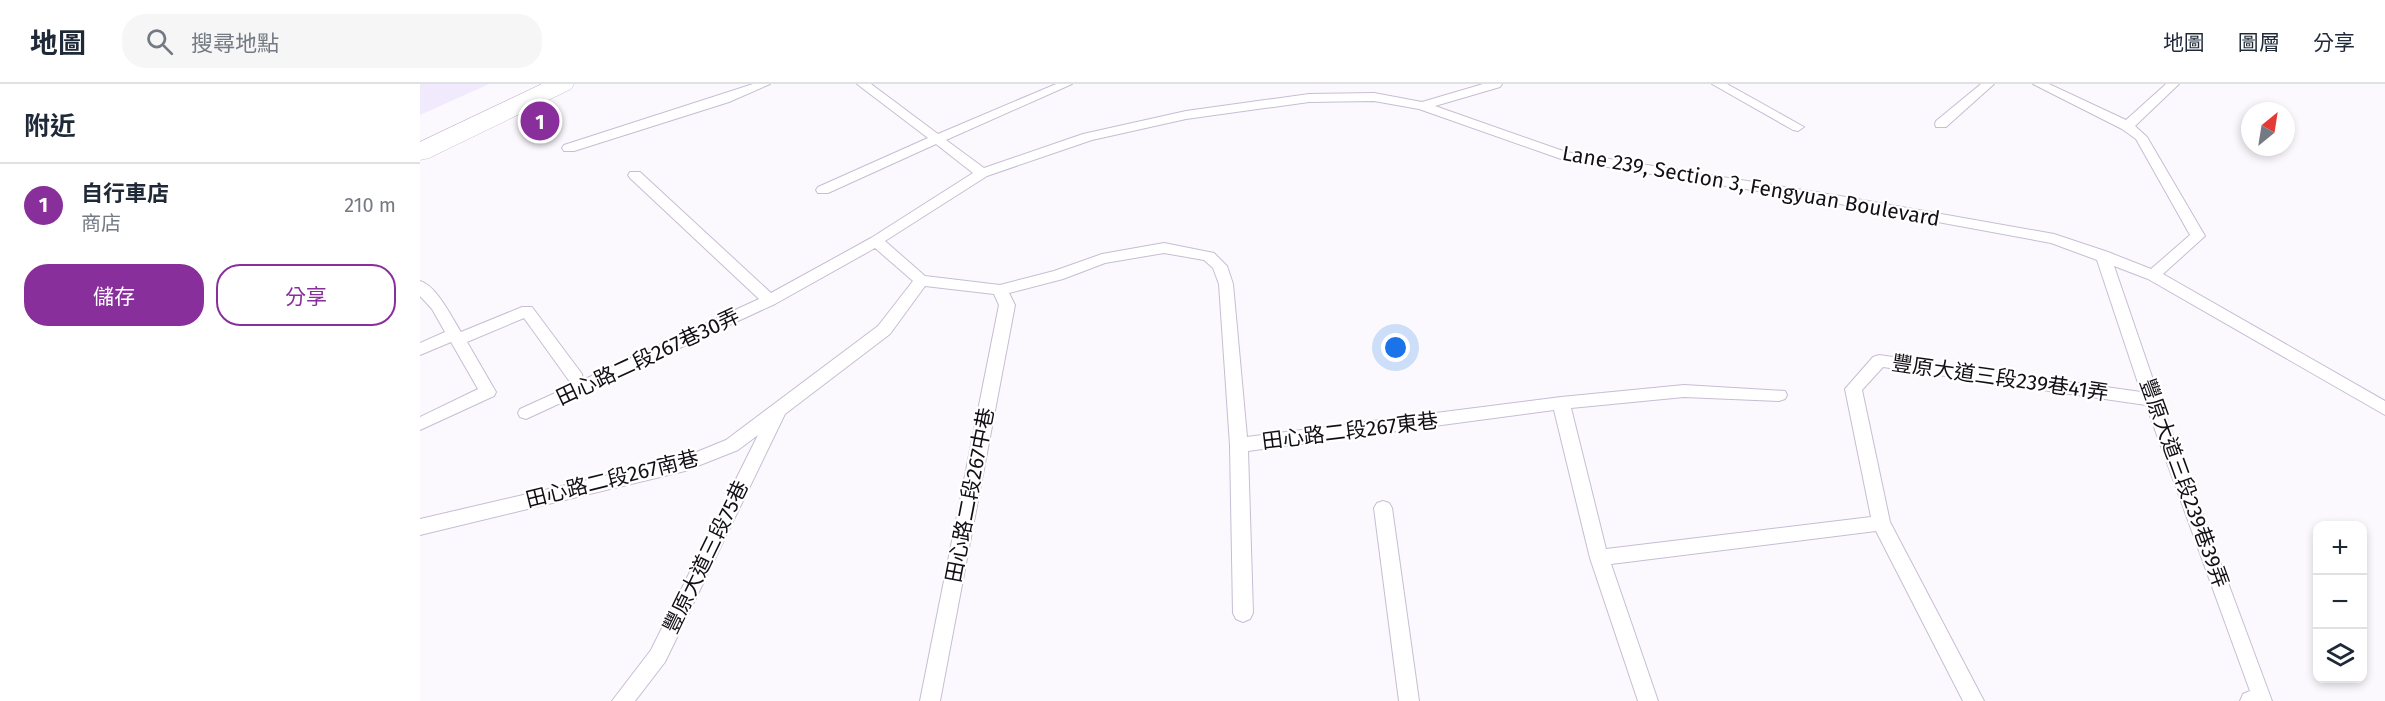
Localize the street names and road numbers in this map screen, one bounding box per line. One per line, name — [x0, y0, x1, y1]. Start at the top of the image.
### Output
street label: Lane 239, Section 3, Fengyuan Boulevard — [1560, 140, 1942, 232]
street label: 田心路二段267巷30弄 — [552, 303, 744, 411]
street label: 豐原大道三段239巷41弄 — [1890, 350, 2110, 406]
street label: 豐原大道三段239巷39弄 — [2134, 375, 2234, 591]
street label: 田心路二段267中巷 — [940, 405, 1000, 585]
street label: 田心路二段267東巷 — [1260, 407, 1440, 455]
street label: 田心路二段267南巷 — [523, 445, 701, 513]
street label: 豐原大道三段75巷 — [658, 476, 754, 638]

